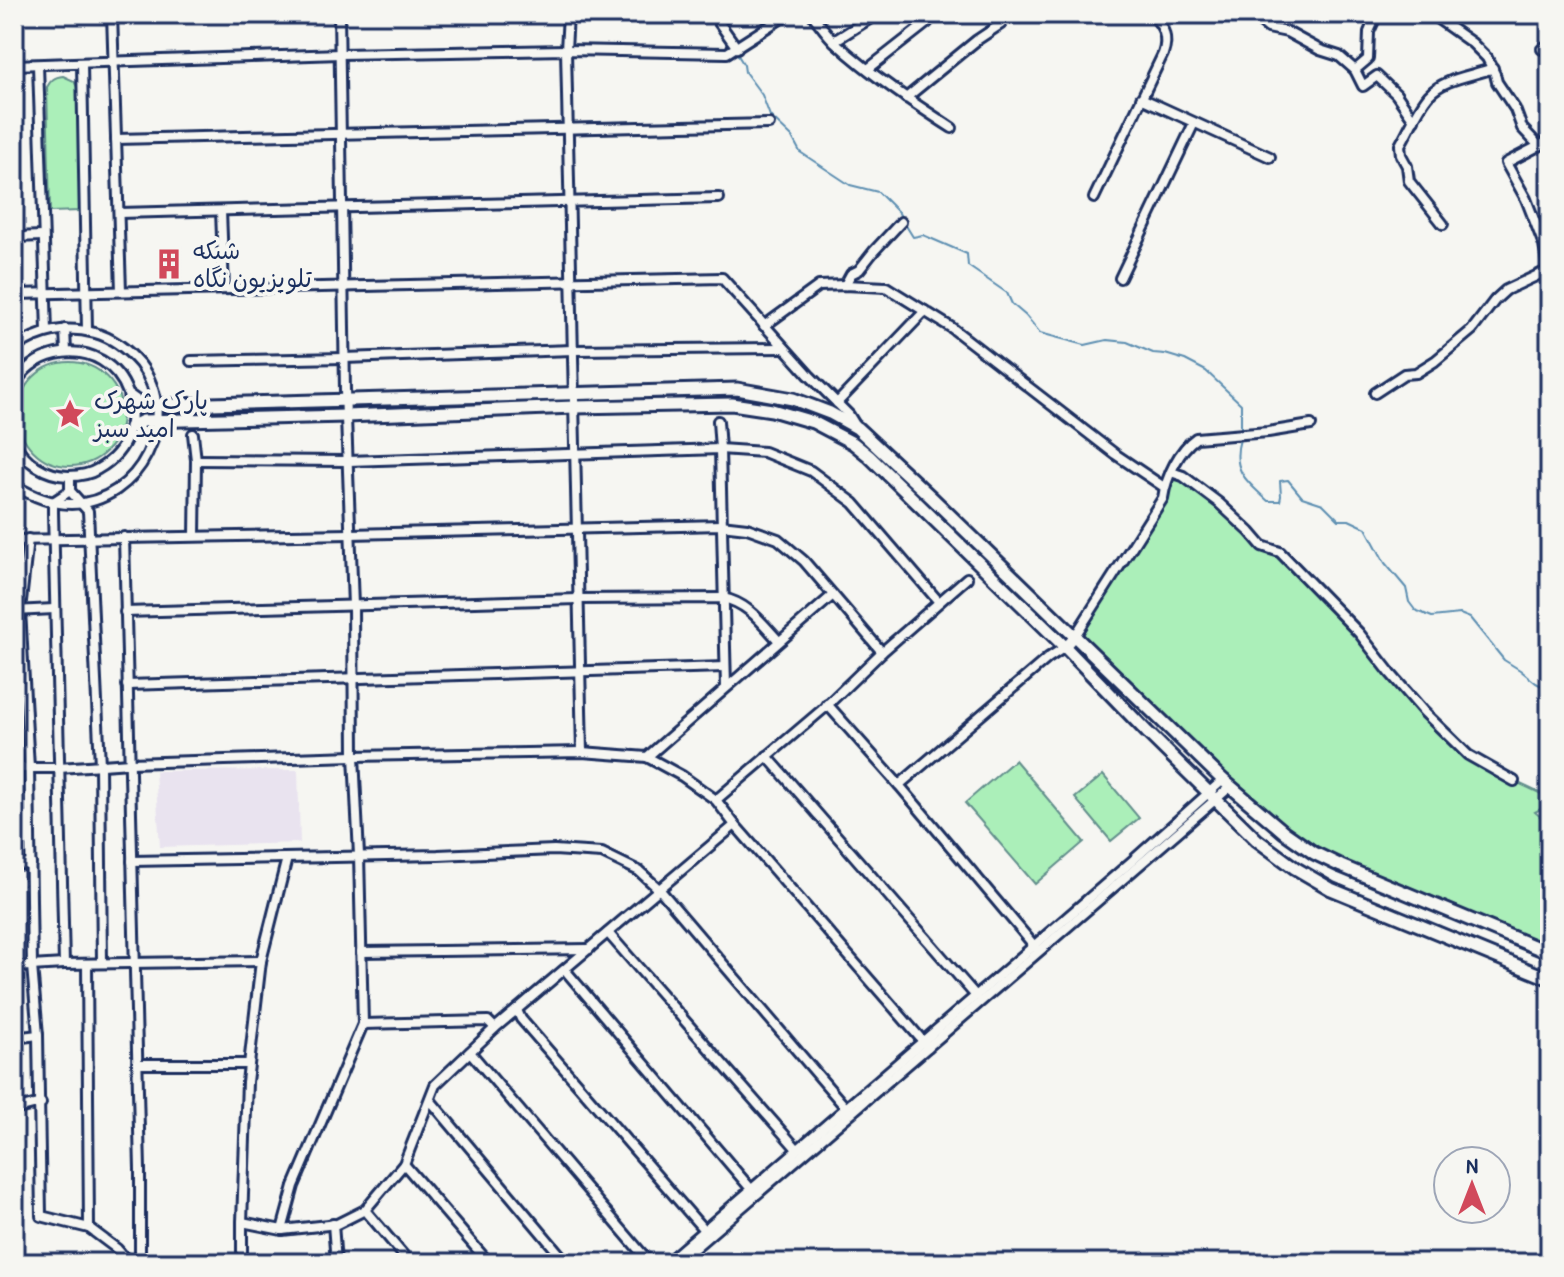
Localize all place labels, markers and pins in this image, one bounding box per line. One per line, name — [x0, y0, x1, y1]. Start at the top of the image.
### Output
place label: شبکه تلویزیون نگاه — [193, 234, 313, 295]
building icon: شبکه تلویزیون نگاه — [152, 247, 186, 281]
place label: پارک شهرک امید سبز — [92, 384, 208, 444]
place icon: پارک شهرک امید سبز — [53, 397, 87, 431]

